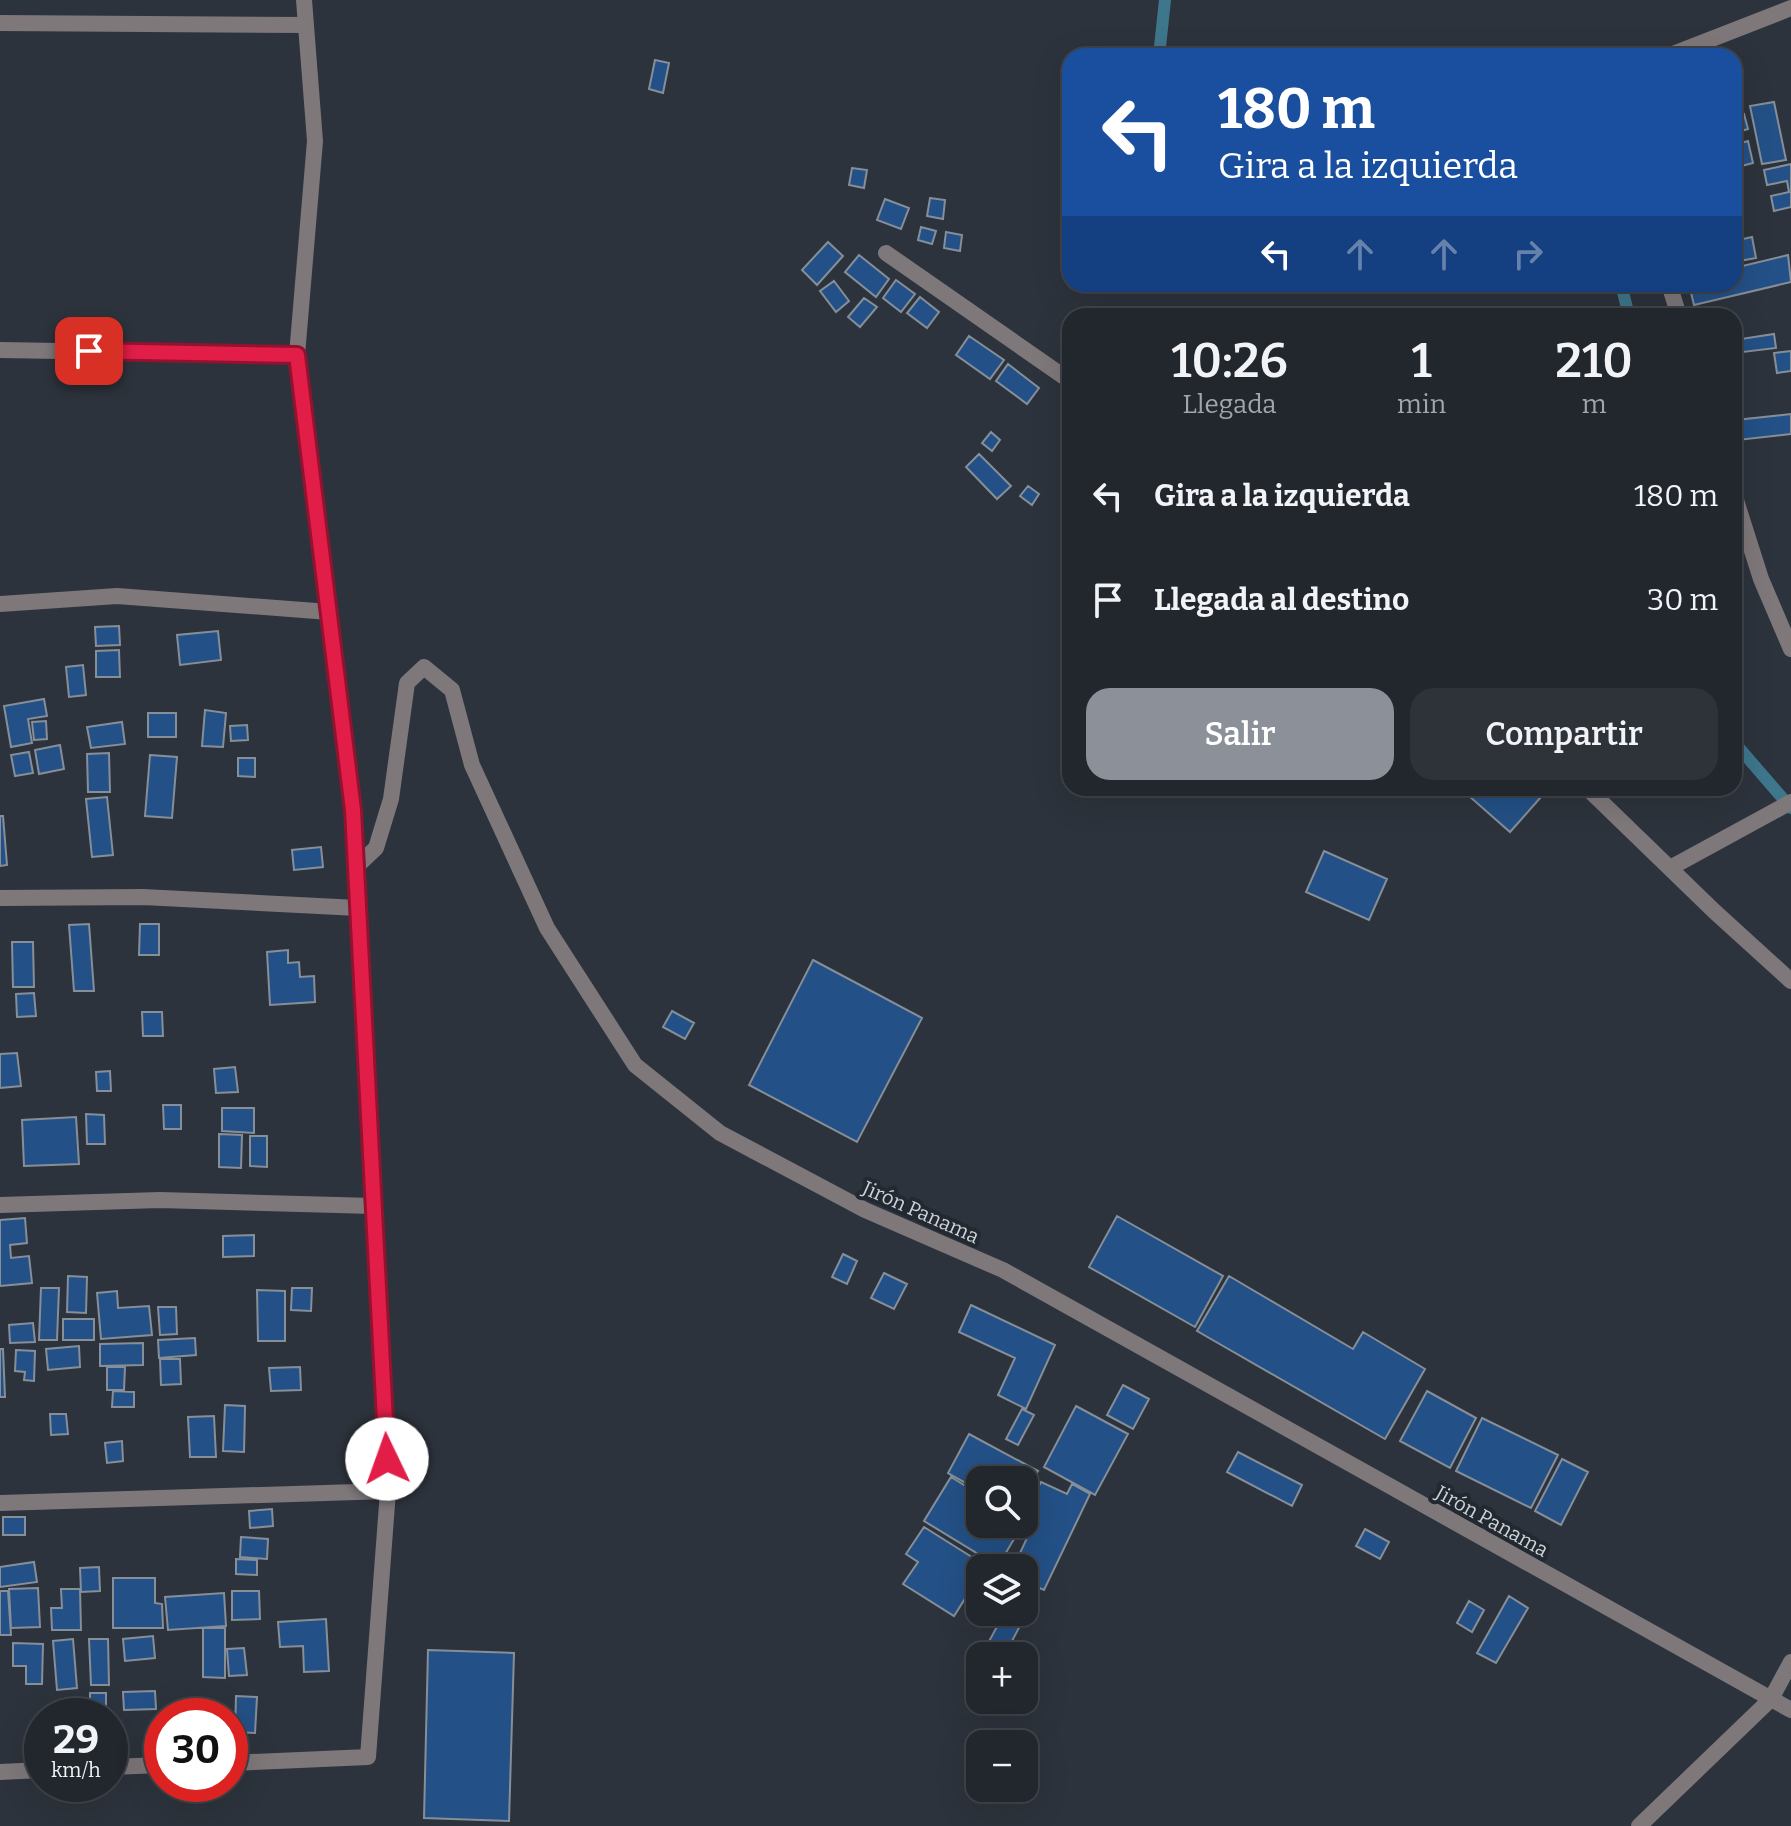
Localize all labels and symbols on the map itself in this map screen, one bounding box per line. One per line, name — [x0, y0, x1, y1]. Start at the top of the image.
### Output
pin — [55, 317, 123, 385]
street label: Jirón Panama — [858, 1175, 983, 1248]
position arrow — [345, 1417, 429, 1501]
street label: Jirón Panama — [1431, 1480, 1553, 1562]
speed limit sign: 30 — [144, 1698, 248, 1802]

